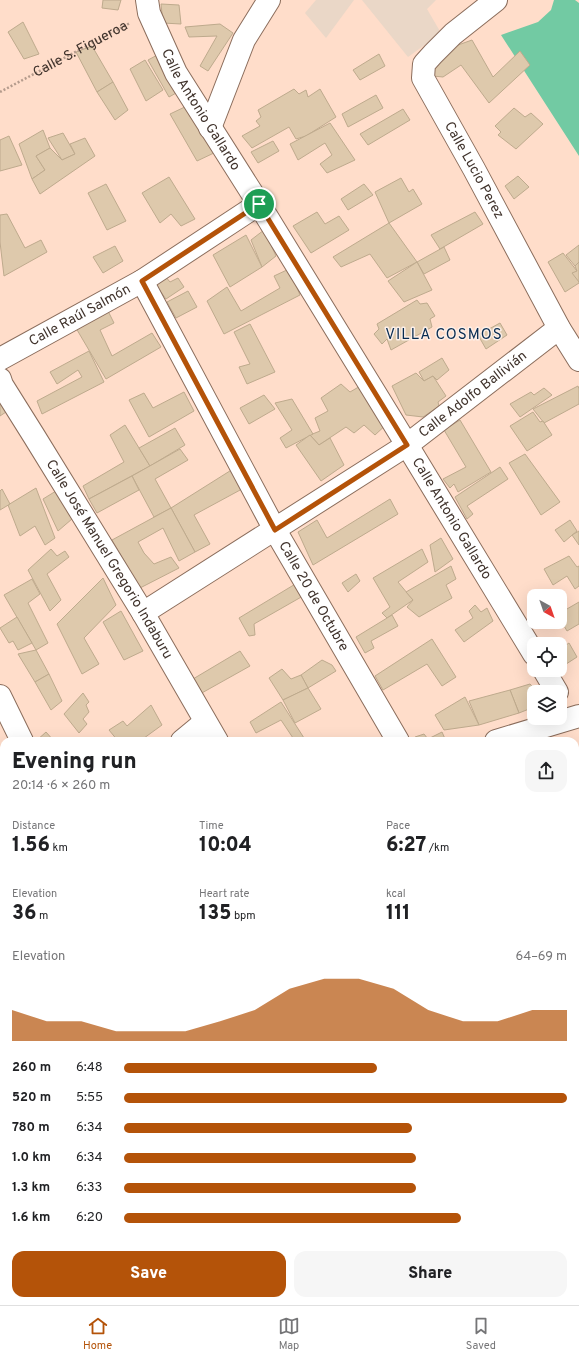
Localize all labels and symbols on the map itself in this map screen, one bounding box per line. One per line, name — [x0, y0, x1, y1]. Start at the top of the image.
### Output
street label: Calle S. Figueroa — [30, 17, 131, 81]
street label: Calle Antonio Gallardo — [158, 46, 244, 174]
street label: Calle Lucio Perez — [441, 119, 507, 222]
pin — [242, 187, 276, 221]
street label: Calle Raúl Salmón — [26, 280, 133, 350]
district label: VILLA COSMOS — [385, 326, 503, 345]
street label: Calle Adolfo Ballivián — [415, 347, 530, 441]
street label: Calle Antonio Gallardo — [408, 455, 495, 583]
street label: Calle José Manuel Gregorio Indaburu — [42, 456, 176, 662]
street label: Calle 20 de Octubre — [275, 538, 352, 654]
north arrow — [527, 589, 567, 629]

